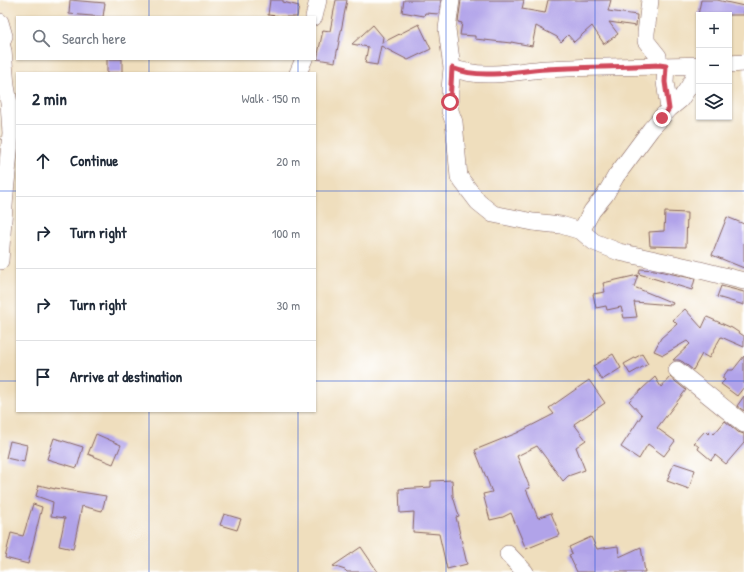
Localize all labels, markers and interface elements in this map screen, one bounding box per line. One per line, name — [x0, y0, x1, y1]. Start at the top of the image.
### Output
map controls — [696, 12, 732, 120]
button: + — [696, 12, 732, 48]
search box — [16, 16, 316, 60]
icon: search — [30, 27, 52, 49]
text: Search here — [62, 28, 126, 49]
button: − — [696, 48, 732, 84]
button: layers — [696, 84, 732, 120]
text: 2 min — [32, 87, 67, 110]
text: Walk · 150 m — [242, 89, 300, 107]
route start — [441, 93, 459, 111]
route end — [653, 109, 671, 127]
icon: ahead — [32, 150, 54, 172]
text: Continue — [70, 150, 118, 171]
text: 20 m — [276, 152, 300, 170]
icon: right — [32, 222, 54, 244]
text: Turn right — [70, 222, 126, 243]
text: 100 m — [272, 224, 300, 242]
icon: right — [32, 294, 54, 316]
text: Turn right — [70, 294, 126, 315]
text: 30 m — [277, 296, 300, 314]
icon: arrive — [32, 366, 54, 388]
text: Arrive at destination — [70, 366, 182, 387]

